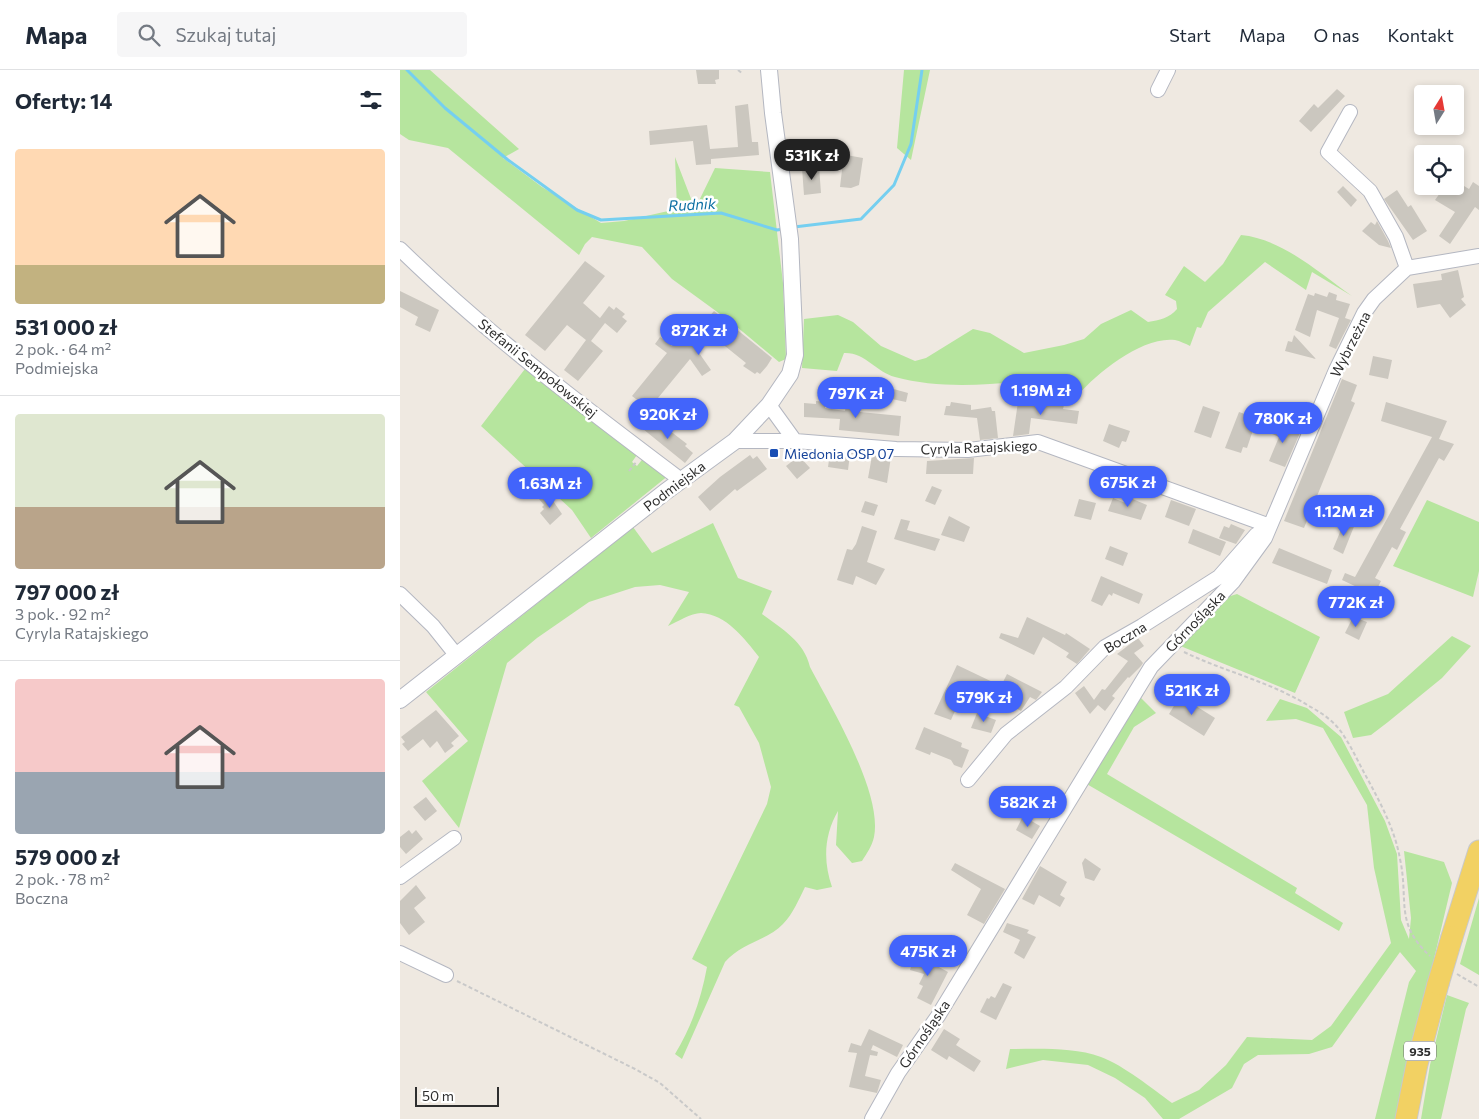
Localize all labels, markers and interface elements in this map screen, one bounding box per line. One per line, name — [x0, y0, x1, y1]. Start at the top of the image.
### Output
search box — [117, 12, 467, 57]
text: Mapa — [25, 20, 87, 49]
icon: search — [135, 21, 163, 49]
text: Szukaj tutaj — [175, 23, 276, 46]
text: Start — [1169, 24, 1211, 46]
text: Mapa — [1239, 24, 1285, 46]
text: O nas — [1313, 24, 1360, 46]
text: Kontakt — [1388, 24, 1454, 46]
north arrow — [1414, 85, 1464, 135]
map controls — [1414, 85, 1464, 195]
icon: filters — [357, 86, 385, 114]
text: Oferty: 14 — [15, 88, 112, 113]
pin: 531K zł — [766, 138, 858, 181]
text: 531K zł — [785, 145, 839, 164]
button: locate — [1414, 145, 1464, 195]
icon: home — [155, 181, 245, 271]
water label: Rudnik — [668, 194, 717, 214]
street label: Wybrzeżna — [1326, 308, 1374, 380]
text: 531 000 zł — [15, 314, 117, 339]
pin: 872K zł — [653, 314, 745, 356]
street label: Stefanii Sempołowskiej — [475, 315, 601, 421]
text: 872K zł — [671, 320, 727, 339]
text: 2 pok. · 64 m² — [15, 339, 111, 358]
text: Podmiejska — [15, 358, 98, 377]
pin: 1.19M zł — [989, 374, 1093, 416]
pin: 797K zł — [810, 376, 902, 419]
text: 1.19M zł — [1011, 380, 1071, 399]
text: 797K zł — [828, 383, 884, 402]
pin: 920K zł — [622, 398, 714, 440]
pin: 780K zł — [1237, 402, 1329, 444]
text: 920K zł — [639, 404, 697, 423]
text: 780K zł — [1254, 408, 1312, 427]
street label: Cyryla Ratajskiego — [920, 436, 1038, 458]
place label: Miedonia OSP 07 — [784, 445, 894, 462]
icon: home — [155, 447, 245, 537]
marker: Miedonia OSP 07 — [768, 447, 780, 459]
street label: Podmiejska — [640, 457, 708, 515]
pin: 1.63M zł — [498, 466, 602, 509]
pin: 675K zł — [1082, 466, 1174, 508]
text: 675K zł — [1100, 472, 1156, 491]
text: 1.63M zł — [519, 473, 581, 492]
pin: 1.12M zł — [1292, 494, 1396, 537]
text: 1.12M zł — [1314, 501, 1374, 520]
text: 797 000 zł — [15, 579, 119, 604]
pin: 772K zł — [1310, 586, 1402, 628]
street label: Górnośląska — [1161, 587, 1229, 655]
text: 772K zł — [1329, 592, 1383, 611]
text: 3 pok. · 92 m² — [15, 604, 111, 623]
street label: Boczna — [1101, 618, 1149, 656]
text: Cyryla Ratajskiego — [15, 623, 149, 642]
pin: 521K zł — [1146, 674, 1238, 716]
pin: 579K zł — [938, 680, 1030, 723]
text: 521K zł — [1165, 680, 1219, 699]
text: 579K zł — [956, 687, 1012, 706]
icon: home — [155, 712, 245, 802]
pin: 582K zł — [982, 786, 1074, 828]
text: 582K zł — [1000, 792, 1056, 811]
text: 579 000 zł — [15, 844, 120, 869]
text: 2 pok. · 78 m² — [15, 869, 110, 888]
text: Boczna — [15, 888, 68, 907]
pin: 475K zł — [882, 934, 974, 977]
text: 475K zł — [900, 941, 956, 960]
street label: Górnośląska — [895, 996, 953, 1072]
road number: 935 — [1404, 1041, 1436, 1060]
scale bar — [415, 1084, 499, 1107]
text: 50 m — [422, 1087, 454, 1104]

